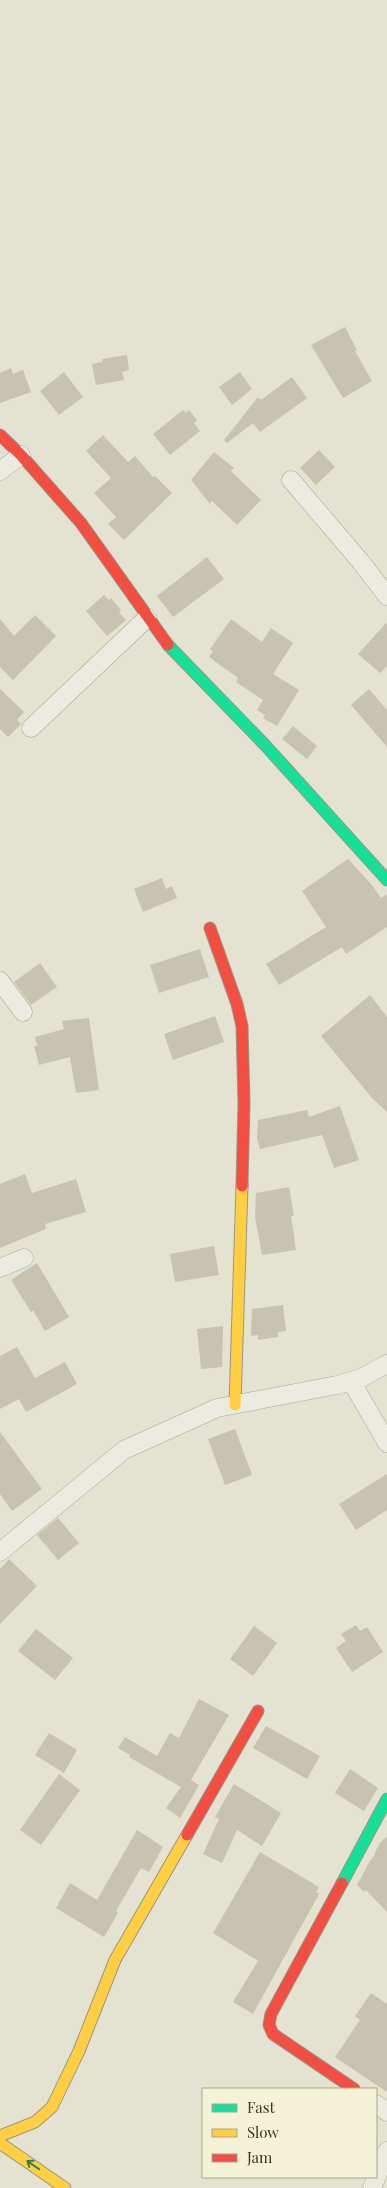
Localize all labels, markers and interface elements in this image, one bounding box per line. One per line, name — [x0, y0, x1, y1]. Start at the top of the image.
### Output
legend — [202, 2088, 377, 2178]
text: Fast — [247, 2097, 276, 2117]
text: Slow — [247, 2122, 279, 2142]
text: Jam — [246, 2147, 273, 2167]
one-way arrow — [26, 2160, 40, 2170]

